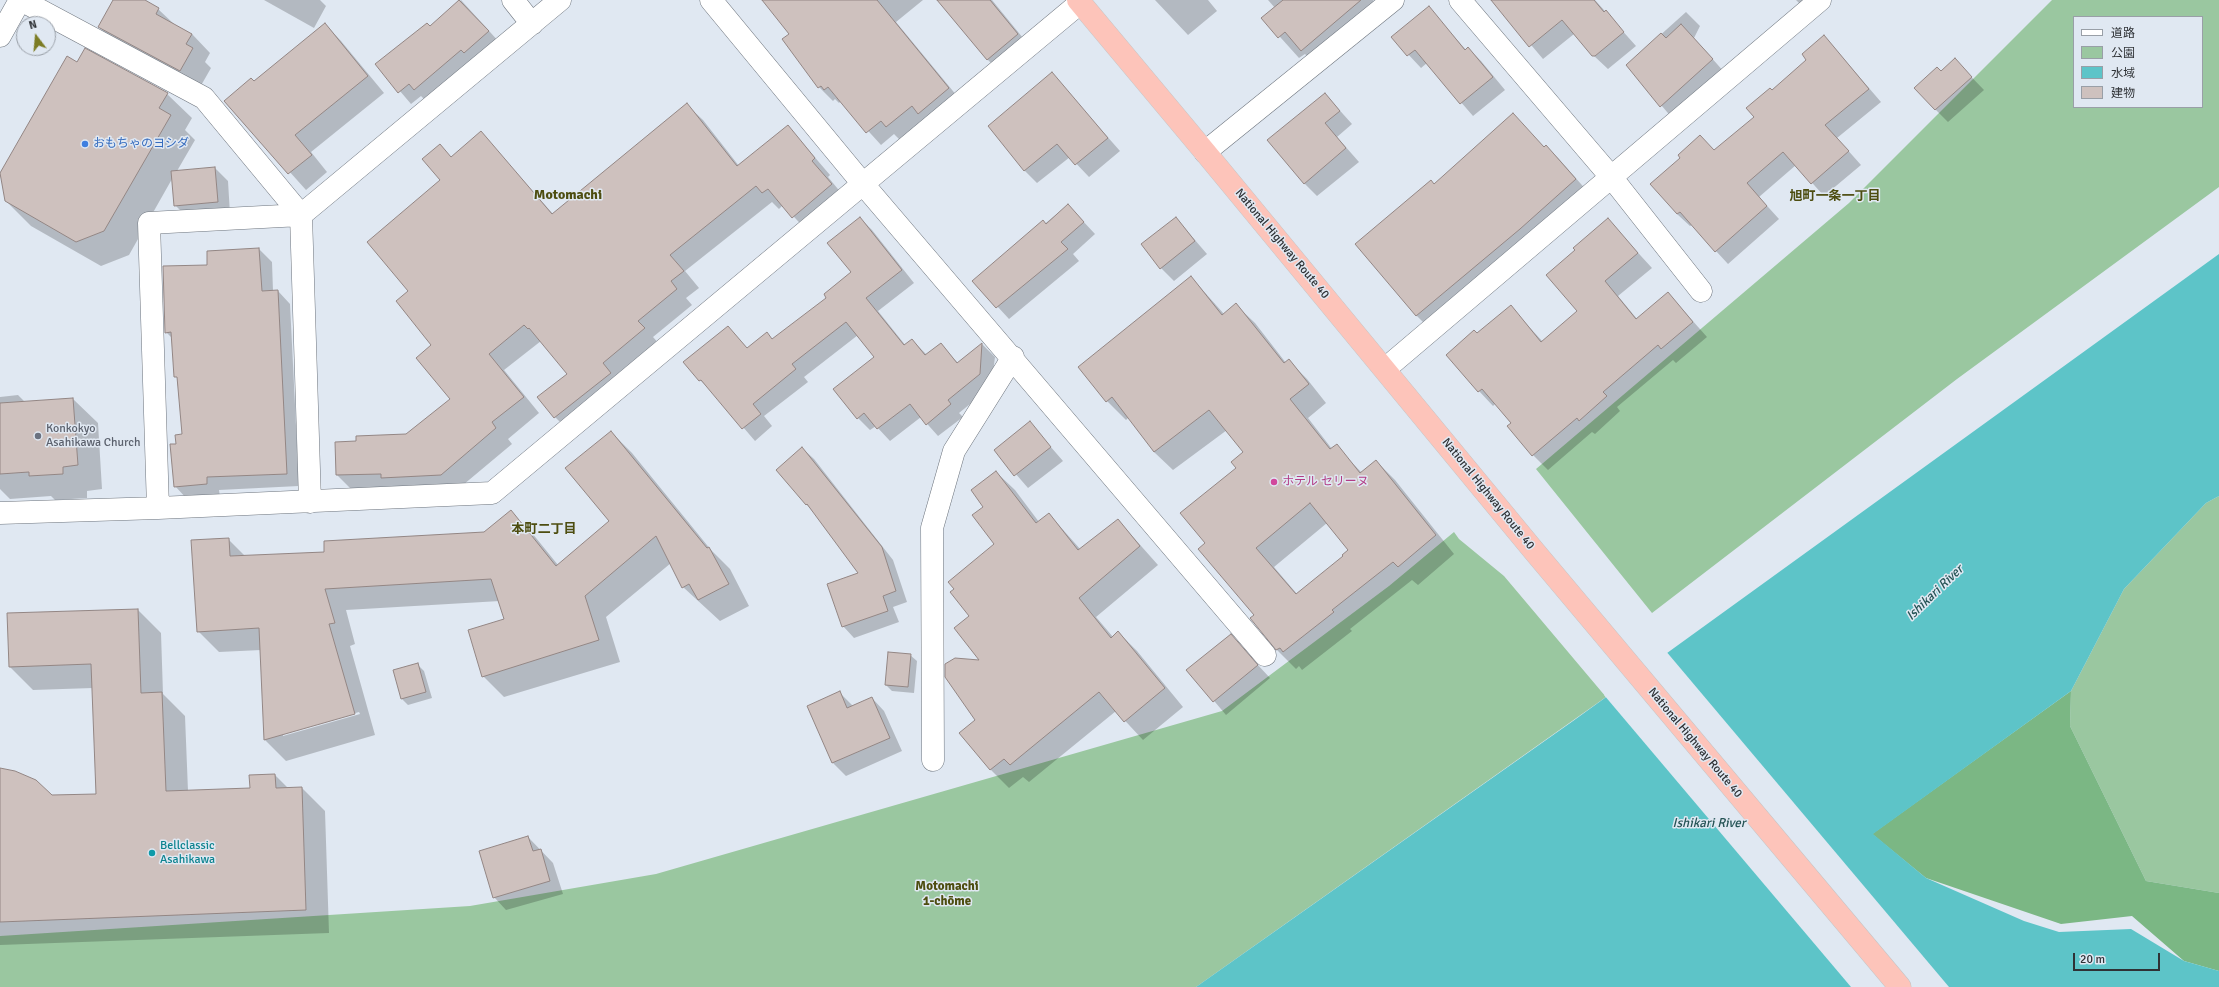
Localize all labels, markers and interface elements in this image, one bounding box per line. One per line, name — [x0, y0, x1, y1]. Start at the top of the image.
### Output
north arrow — [16, 16, 56, 56]
legend — [2073, 16, 2203, 108]
text: N — [27, 18, 38, 32]
text: 道路 — [2111, 26, 2135, 41]
text: 公園 — [2111, 46, 2135, 61]
text: 水域 — [2111, 66, 2135, 81]
text: 建物 — [2111, 86, 2135, 101]
place label: おもちゃのヨシダ — [93, 137, 189, 151]
marker: おもちゃのヨシダ — [80, 139, 90, 149]
street label: National Highway Route 40 — [1232, 186, 1332, 302]
district label: Motomachi — [534, 187, 602, 203]
district label: 旭町一条一丁目 — [1790, 189, 1880, 205]
place label: Konkokyo Asahikawa Church — [46, 422, 140, 450]
marker: Konkokyo Asahikawa Church — [33, 431, 43, 441]
street label: National Highway Route 40 — [1439, 435, 1537, 553]
place label: ホテル セリーヌ — [1282, 475, 1369, 489]
marker: ホテル セリーヌ — [1269, 477, 1279, 487]
district label: 本町二丁目 — [512, 522, 576, 538]
water label: Ishikari River — [1903, 562, 1967, 624]
street label: National Highway Route 40 — [1645, 685, 1745, 801]
water label: Ishikari River — [1673, 816, 1745, 832]
place label: Bellclassic Asahikawa — [160, 839, 215, 867]
marker: Bellclassic Asahikawa — [147, 848, 157, 858]
district label: Motomachi 1-chōme — [915, 879, 979, 910]
scale bar — [2075, 945, 2162, 971]
text: 20 m — [2080, 952, 2105, 967]

